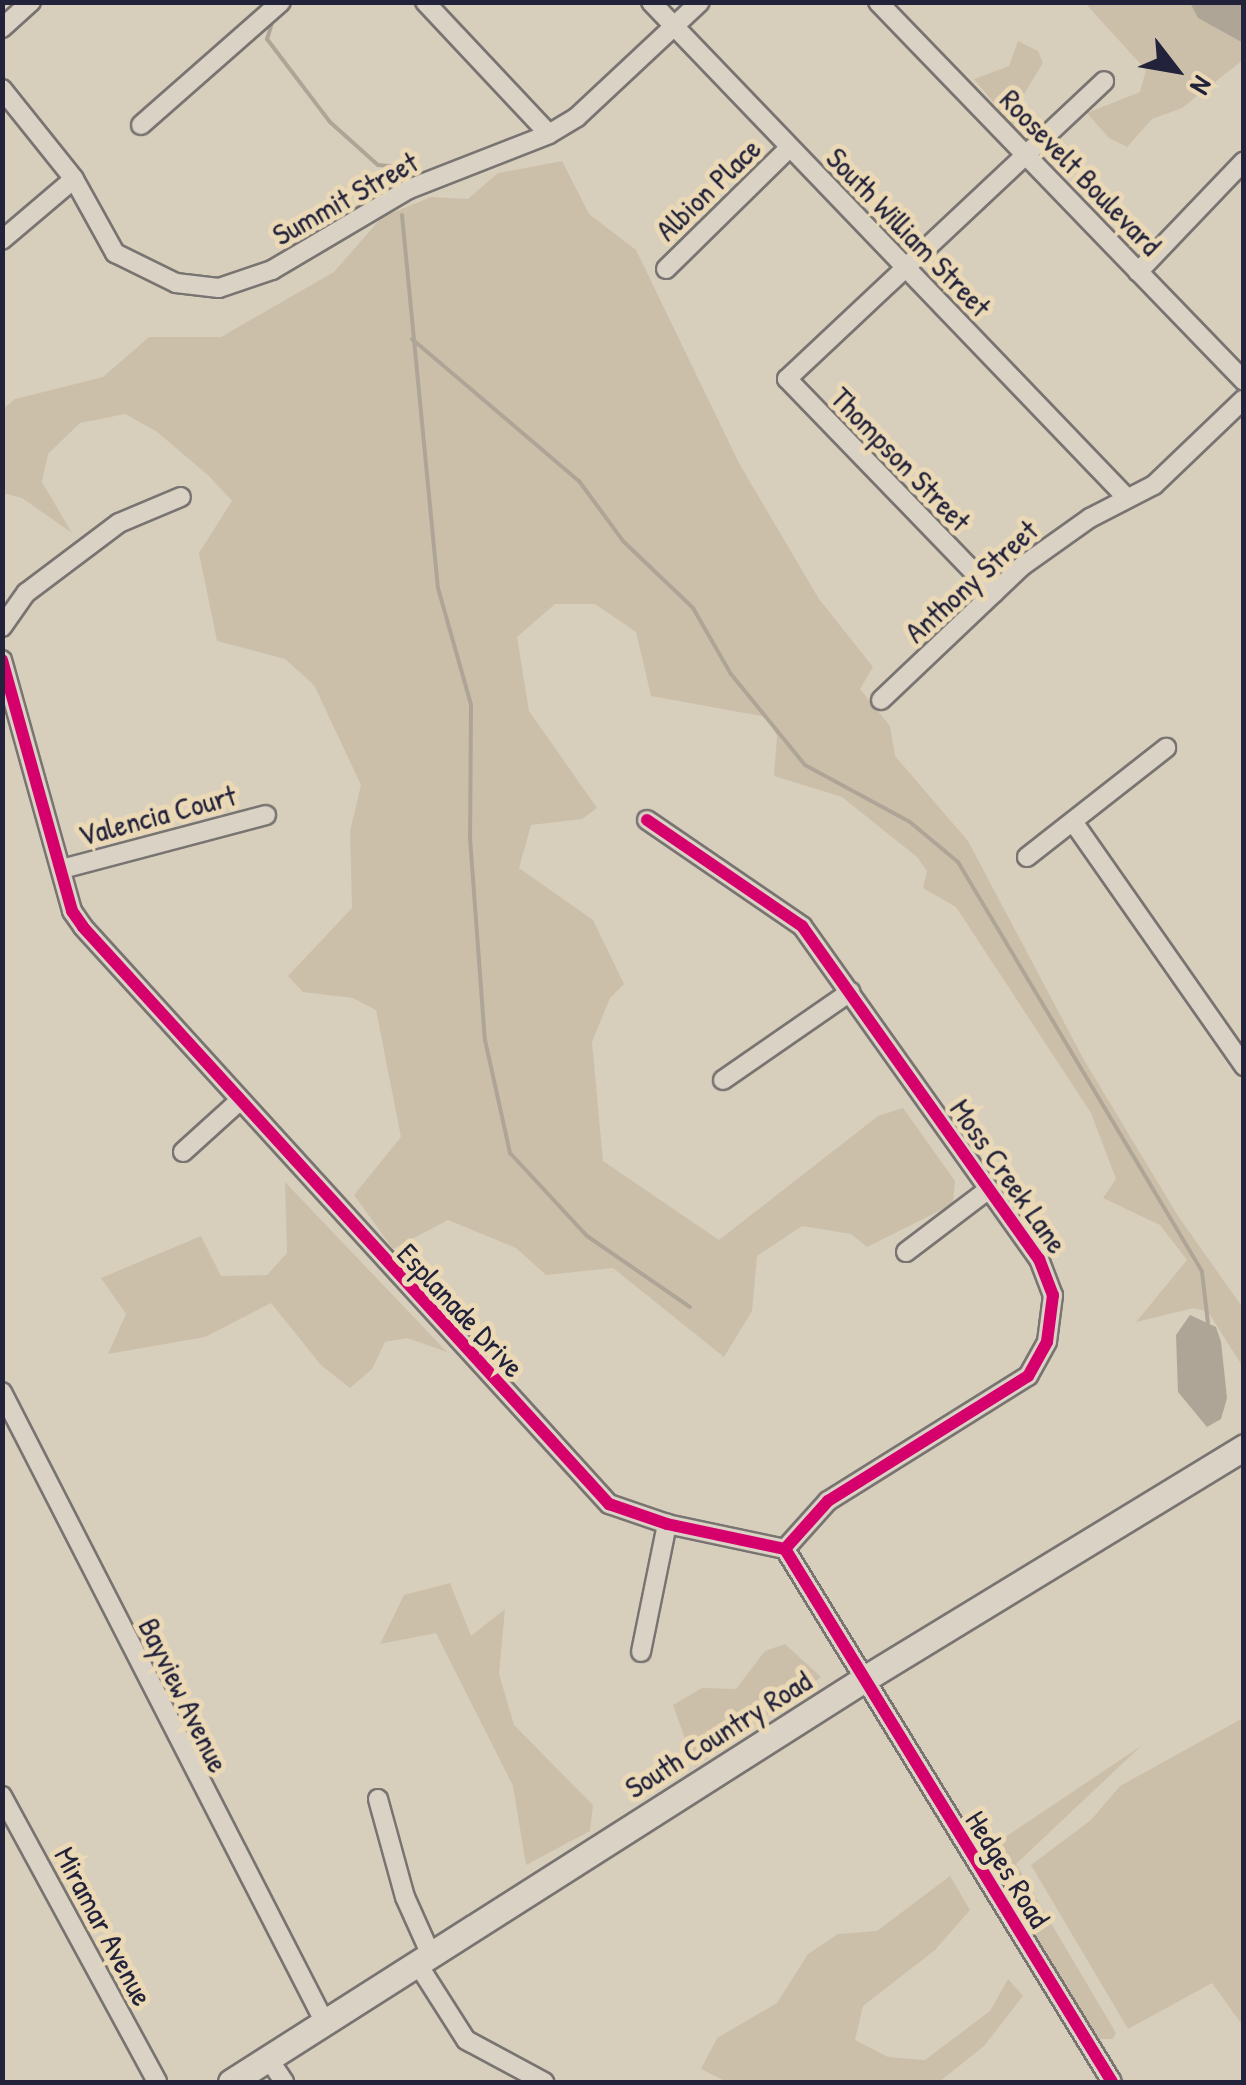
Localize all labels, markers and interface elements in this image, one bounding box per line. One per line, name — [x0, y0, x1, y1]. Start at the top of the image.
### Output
north arrow — [1126, 20, 1226, 120]
text: N — [1182, 69, 1222, 102]
street label: Roosevelt Boulevard — [993, 82, 1169, 262]
street label: Albion Place — [648, 130, 768, 248]
street label: South William Street — [819, 140, 999, 324]
street label: Summit Street — [266, 143, 424, 253]
street label: Thompson Street — [823, 380, 979, 538]
street label: Anthony Street — [897, 512, 1045, 650]
street label: Valencia Court — [74, 777, 240, 853]
street label: Moss Creek Lane — [943, 1092, 1075, 1260]
street label: Esplanade Drive — [390, 1236, 532, 1384]
street label: Bayview Avenue — [131, 1612, 237, 1778]
street label: South Country Road — [618, 1662, 818, 1806]
street label: Hedges Road — [958, 1804, 1058, 1934]
street label: Miramar Avenue — [47, 1840, 161, 2012]

